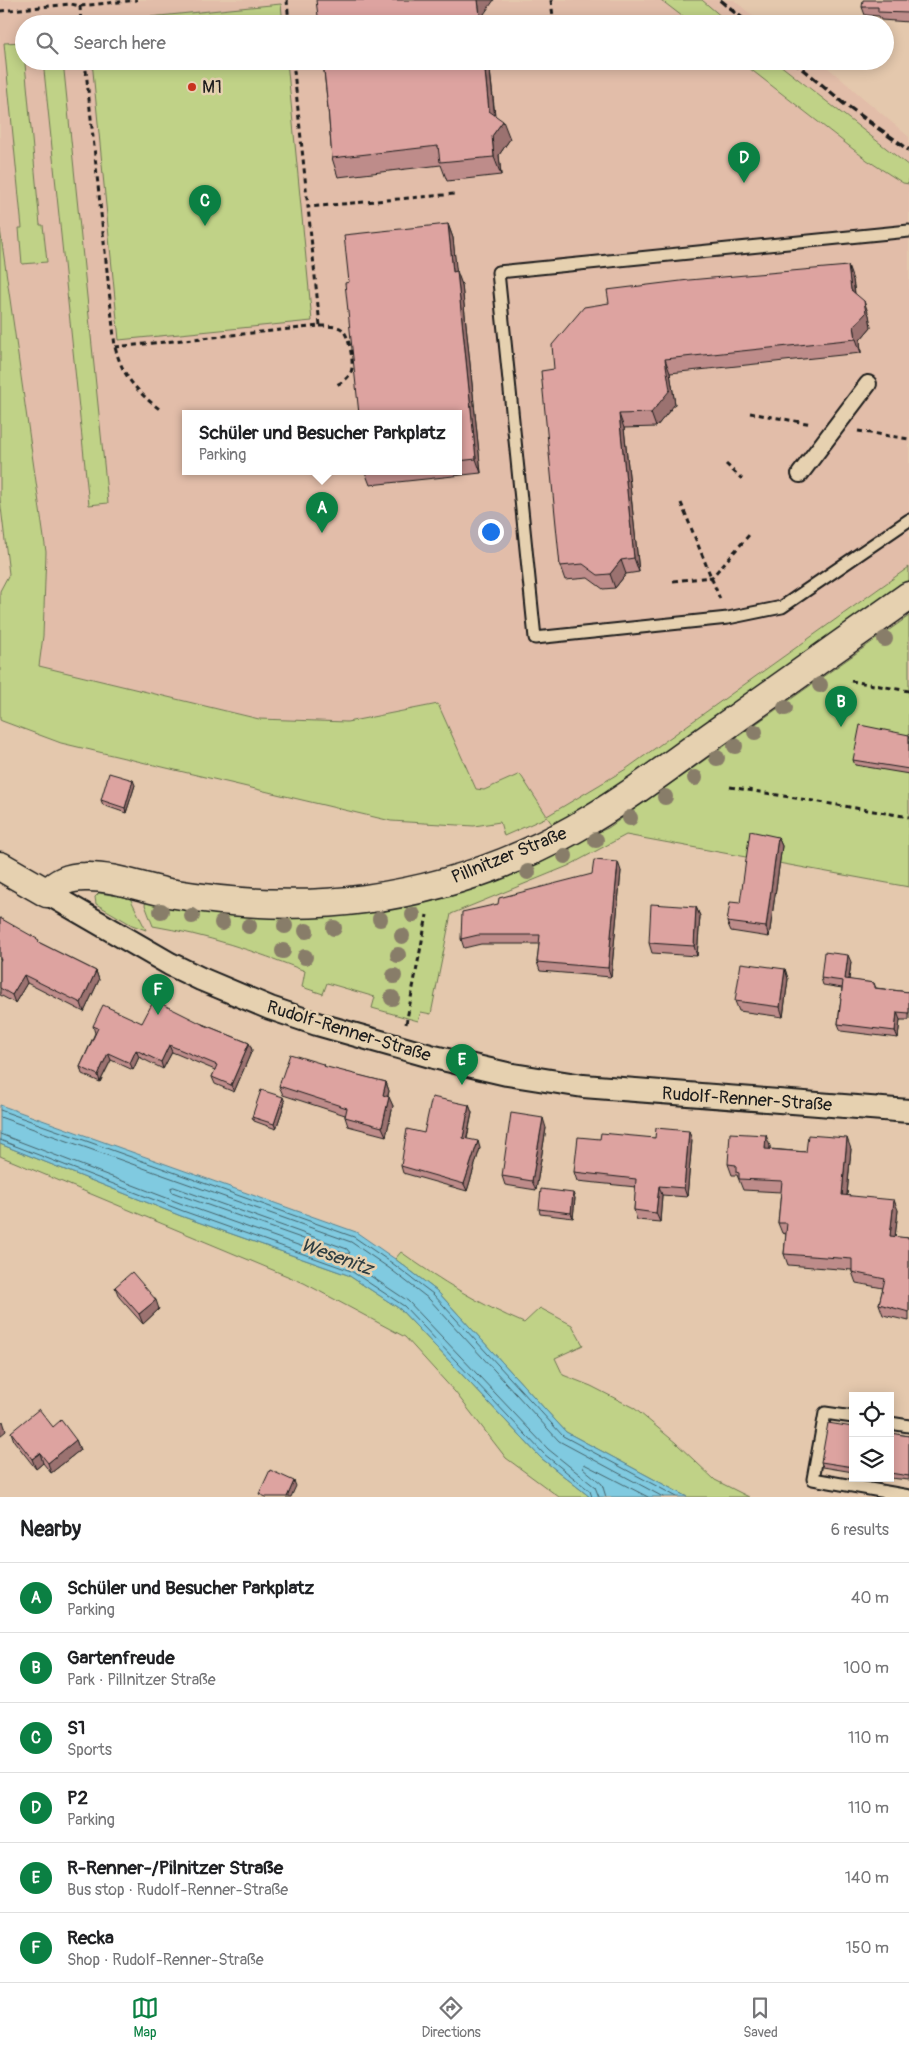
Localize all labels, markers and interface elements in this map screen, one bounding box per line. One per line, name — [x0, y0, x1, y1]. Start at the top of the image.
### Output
search box — [15, 15, 894, 70]
icon: search — [33, 29, 61, 57]
text: Search here — [73, 31, 166, 55]
place label: M1 — [202, 76, 222, 99]
marker: M1 — [186, 81, 198, 93]
pin: D — [728, 142, 760, 183]
pin: C — [189, 185, 221, 226]
popup — [182, 410, 462, 475]
text: Schüler und Besucher Parkplatz — [198, 421, 446, 445]
text: Parking — [198, 445, 246, 465]
pin: A — [306, 492, 338, 533]
your location — [478, 519, 504, 545]
pin: B — [825, 686, 857, 727]
street label: Pillnitzer Straße — [448, 822, 570, 889]
pin: F — [142, 974, 174, 1015]
street label: Rudolf-Renner-Straße — [264, 996, 434, 1067]
pin: E — [446, 1044, 478, 1085]
street label: Rudolf-Renner-Straße — [661, 1082, 833, 1117]
water label: Wesenitz — [297, 1233, 378, 1282]
map controls — [849, 1392, 894, 1482]
button: locate — [849, 1392, 894, 1437]
button: layers — [849, 1437, 894, 1482]
text: Nearby — [20, 1516, 81, 1543]
text: 6 results — [831, 1520, 889, 1540]
text: Schüler und Besucher Parkplatz — [67, 1576, 314, 1600]
text: A — [31, 1588, 41, 1608]
text: 40 m — [851, 1588, 889, 1608]
text: Parking — [67, 1600, 115, 1620]
text: Gartenfreude — [67, 1646, 175, 1670]
text: B — [31, 1658, 41, 1678]
text: 100 m — [843, 1658, 889, 1678]
text: Park · Pillnitzer Straße — [67, 1670, 216, 1690]
text: S1 — [67, 1716, 86, 1740]
text: C — [31, 1728, 41, 1748]
text: 110 m — [848, 1728, 889, 1748]
text: Sports — [67, 1740, 112, 1760]
text: P2 — [67, 1786, 88, 1810]
text: D — [31, 1798, 41, 1818]
text: 110 m — [848, 1798, 889, 1818]
text: Parking — [67, 1810, 115, 1830]
text: R-Renner-/Pilnitzer Straße — [67, 1856, 283, 1880]
text: E — [32, 1868, 40, 1888]
text: 140 m — [845, 1868, 889, 1888]
text: Bus stop · Rudolf-Renner-Straße — [67, 1880, 288, 1900]
text: Recka — [67, 1926, 114, 1950]
text: F — [31, 1938, 41, 1958]
text: 150 m — [845, 1938, 889, 1958]
text: Shop · Rudolf-Renner-Straße — [67, 1950, 264, 1970]
tab: Map — [131, 1994, 159, 2041]
tab: Directions — [421, 1994, 481, 2041]
tab: Saved — [743, 1994, 778, 2041]

